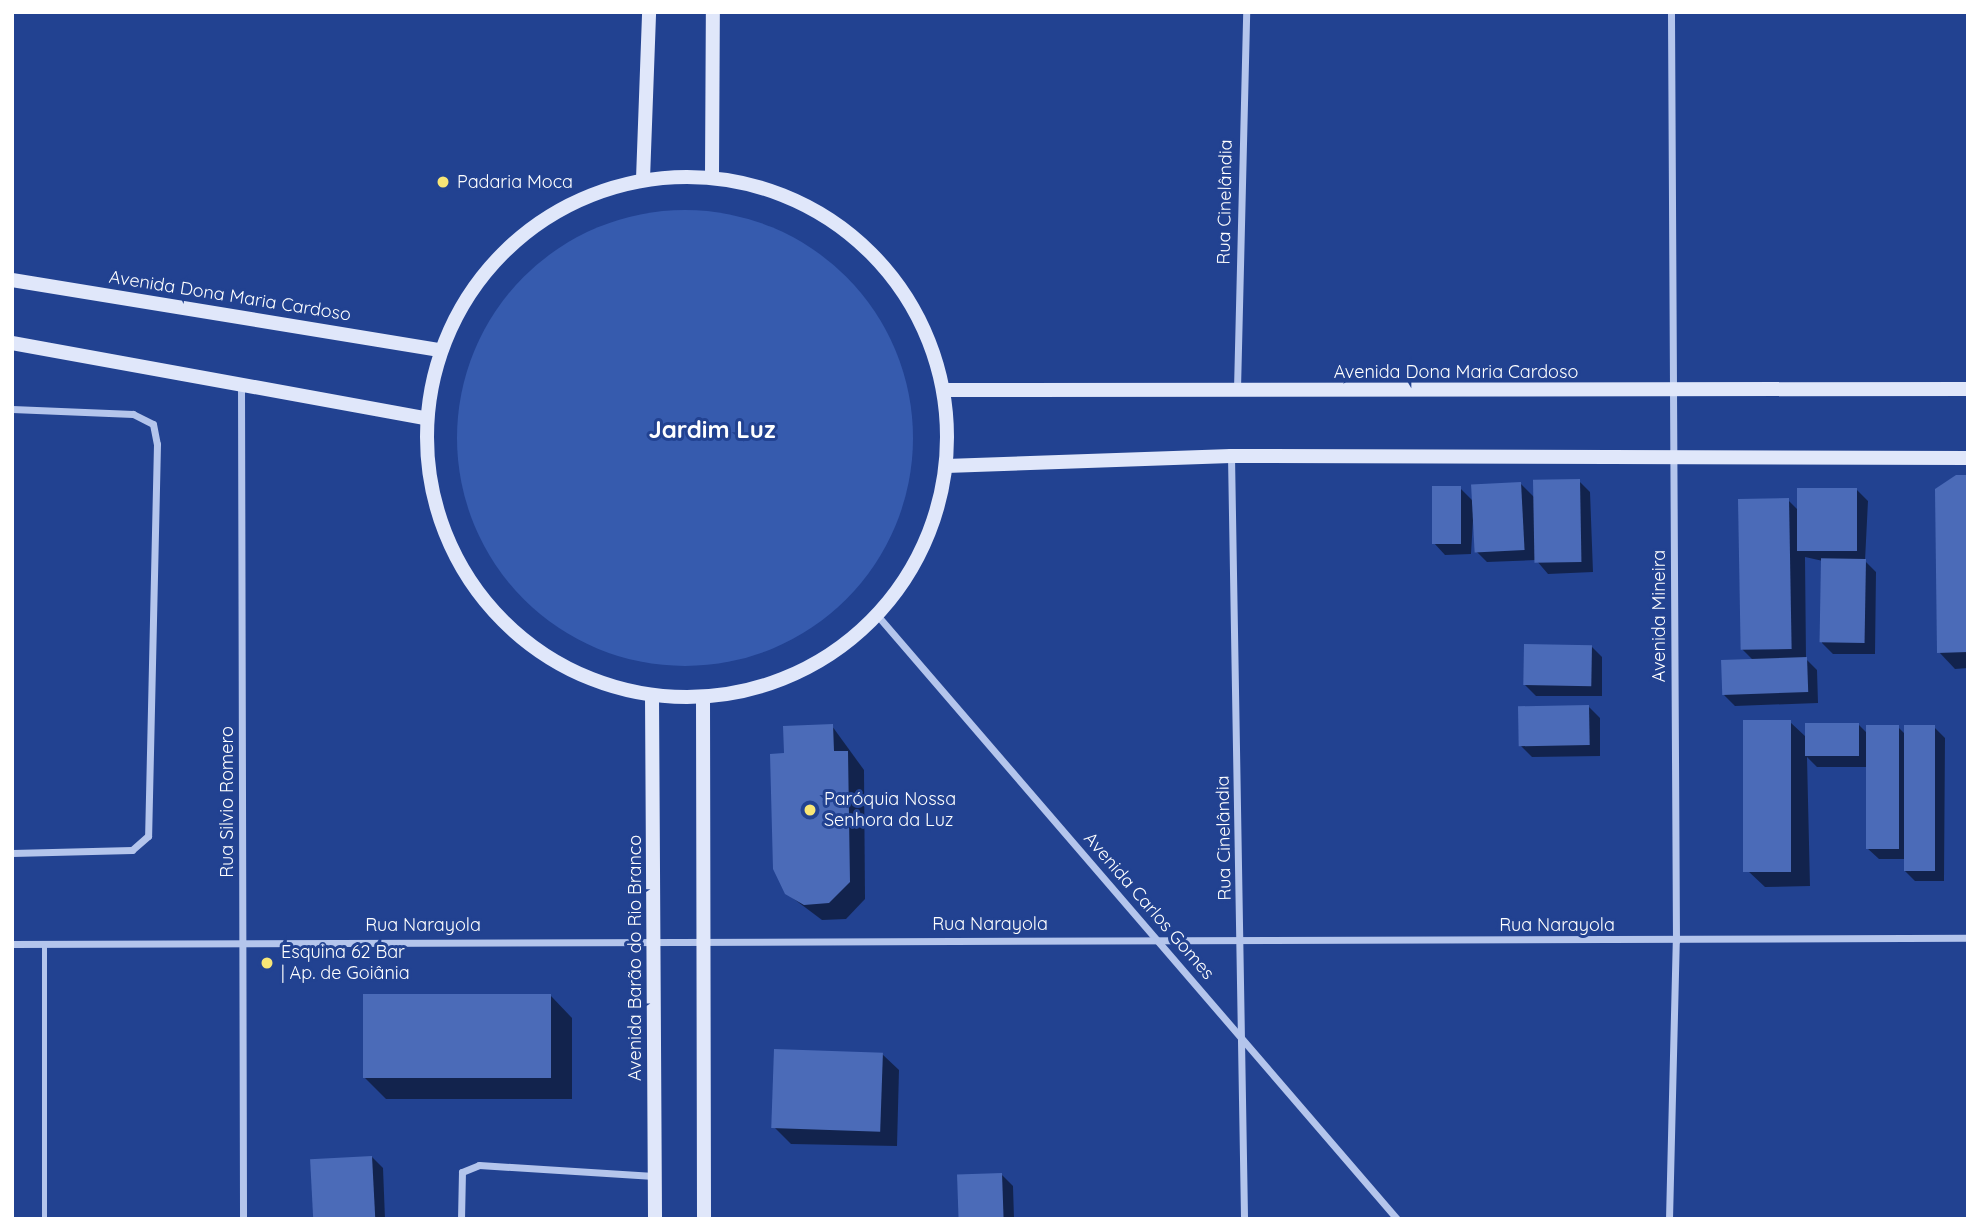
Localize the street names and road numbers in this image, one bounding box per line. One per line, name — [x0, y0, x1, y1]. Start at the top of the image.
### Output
street label: Rua Cinelândia — [1213, 139, 1237, 265]
street label: Avenida Dona Maria Cardoso — [108, 266, 352, 326]
street label: Avenida Dona Maria Cardoso — [1334, 361, 1578, 383]
street label: Avenida Mineira — [1648, 550, 1670, 682]
street label: Rua Silvio Romero — [216, 726, 238, 878]
street label: Rua Cinelândia — [1212, 775, 1236, 901]
street label: Avenida Carlos Gomes — [1079, 828, 1219, 984]
street label: Avenida Barão do Rio Branco — [624, 835, 646, 1081]
street label: Rua Narayola — [932, 913, 1048, 935]
street label: Rua Narayola — [365, 914, 481, 936]
street label: Rua Narayola — [1499, 914, 1615, 936]

